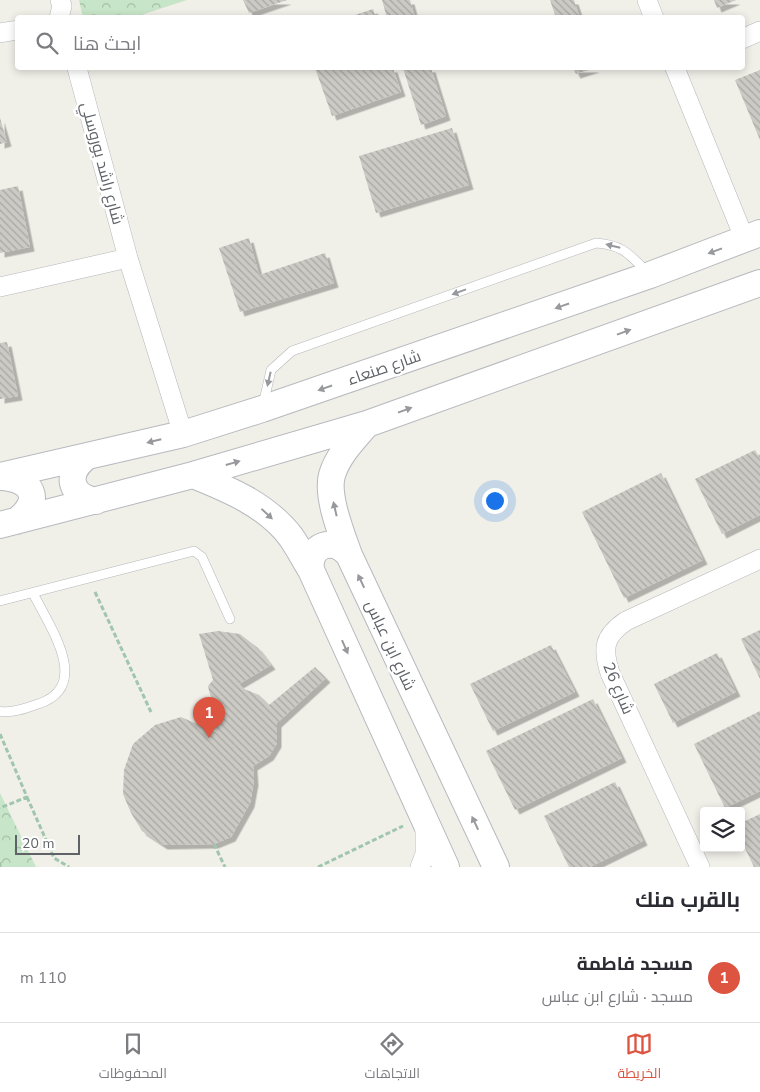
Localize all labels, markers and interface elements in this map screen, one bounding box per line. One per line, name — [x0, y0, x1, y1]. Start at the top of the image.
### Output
search box — [15, 15, 745, 70]
icon: search — [33, 29, 61, 57]
text: ابحث هنا — [73, 31, 141, 57]
street label: شارع راشد بوروسلي — [73, 100, 129, 227]
one-way arrow — [605, 242, 620, 250]
one-way arrow — [707, 248, 722, 255]
one-way arrow — [451, 288, 466, 296]
one-way arrow — [554, 303, 569, 310]
one-way arrow — [617, 328, 632, 336]
street label: شارع صنعاء — [345, 345, 424, 391]
one-way arrow — [265, 372, 273, 387]
one-way arrow — [318, 384, 333, 392]
one-way arrow — [398, 406, 413, 414]
one-way arrow — [146, 437, 161, 445]
one-way arrow — [226, 459, 241, 467]
your location — [482, 488, 508, 514]
one-way arrow — [331, 501, 339, 516]
one-way arrow — [260, 508, 272, 520]
one-way arrow — [357, 574, 365, 588]
street label: شارع ابن عباس — [360, 597, 421, 694]
one-way arrow — [342, 640, 350, 654]
street label: شارع 26 — [597, 659, 639, 718]
pin: 1 — [193, 697, 225, 738]
map controls — [700, 807, 745, 852]
button: layers — [700, 807, 745, 852]
one-way arrow — [471, 816, 479, 830]
scale bar — [15, 832, 80, 855]
text: 20 m — [22, 834, 54, 853]
text: بالقرب منك — [635, 886, 740, 914]
text: مسجد فاطمة — [577, 951, 693, 977]
text: 110 m — [20, 967, 67, 989]
text: 1 — [719, 967, 729, 989]
text: مسجد · شارع ابن عباس — [542, 986, 693, 1008]
tab: المحفوظات — [99, 1030, 167, 1086]
tab: الاتجاهات — [365, 1030, 420, 1086]
tab: الخريطة — [618, 1030, 661, 1086]

